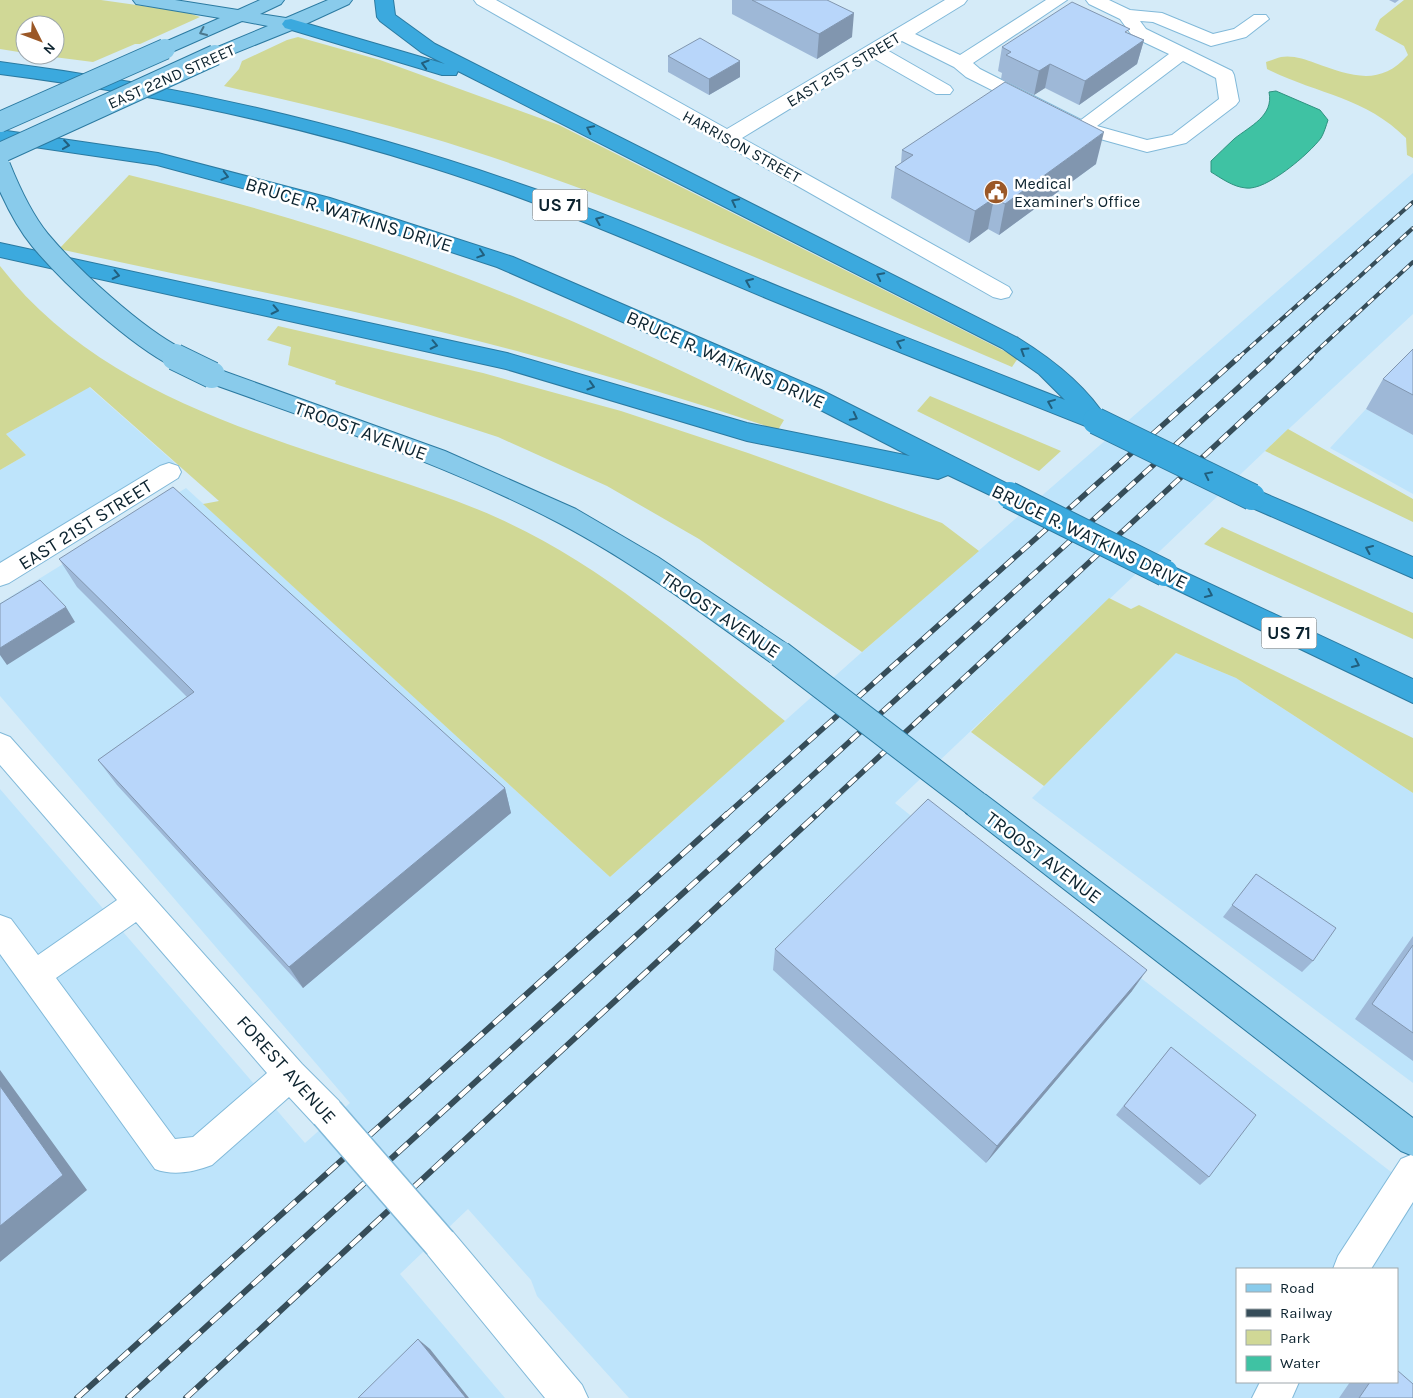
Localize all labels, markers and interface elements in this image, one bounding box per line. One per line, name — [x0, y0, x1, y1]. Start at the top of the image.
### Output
north arrow — [15, 15, 65, 65]
one-way arrow — [199, 25, 208, 35]
street label: EAST 21ST STREET — [783, 28, 904, 111]
text: N — [40, 39, 59, 58]
street label: EAST 22ND STREET — [105, 40, 238, 113]
one-way arrow — [421, 59, 430, 69]
street label: HARRISON STREET — [679, 106, 804, 187]
one-way arrow — [586, 126, 595, 136]
one-way arrow — [62, 139, 70, 150]
one-way arrow — [220, 171, 228, 181]
street label: BRUCE R. WATKINS DRIVE — [243, 173, 455, 257]
place label: Medical Examiner's Office — [1014, 174, 1140, 211]
public building icon: Medical Examiner's Office — [983, 179, 1009, 205]
road number: US 71 — [532, 190, 588, 220]
one-way arrow — [731, 198, 740, 208]
one-way arrow — [595, 215, 604, 226]
one-way arrow — [476, 248, 484, 258]
one-way arrow — [112, 270, 120, 280]
one-way arrow — [876, 272, 885, 282]
one-way arrow — [745, 278, 754, 289]
one-way arrow — [270, 304, 279, 315]
street label: BRUCE R. WATKINS DRIVE — [623, 306, 828, 414]
one-way arrow — [429, 339, 438, 350]
one-way arrow — [896, 339, 904, 349]
one-way arrow — [1020, 348, 1029, 357]
one-way arrow — [586, 380, 594, 390]
street label: TROOST AVENUE — [292, 397, 430, 465]
one-way arrow — [1047, 399, 1055, 409]
one-way arrow — [849, 411, 858, 421]
one-way arrow — [1205, 471, 1214, 481]
street label: EAST 21ST STREET — [15, 475, 157, 575]
street label: BRUCE R. WATKINS DRIVE — [988, 480, 1191, 594]
one-way arrow — [1365, 545, 1374, 555]
street label: TROOST AVENUE — [657, 567, 784, 663]
one-way arrow — [1204, 588, 1213, 599]
road number: US 71 — [1262, 618, 1316, 648]
one-way arrow — [1351, 658, 1360, 669]
street label: TROOST AVENUE — [981, 807, 1106, 908]
street label: FOREST AVENUE — [232, 1011, 341, 1128]
legend — [1236, 1268, 1398, 1383]
text: Road — [1280, 1279, 1315, 1297]
text: Railway — [1280, 1304, 1332, 1322]
text: Park — [1280, 1329, 1310, 1347]
text: Water — [1280, 1354, 1321, 1372]

